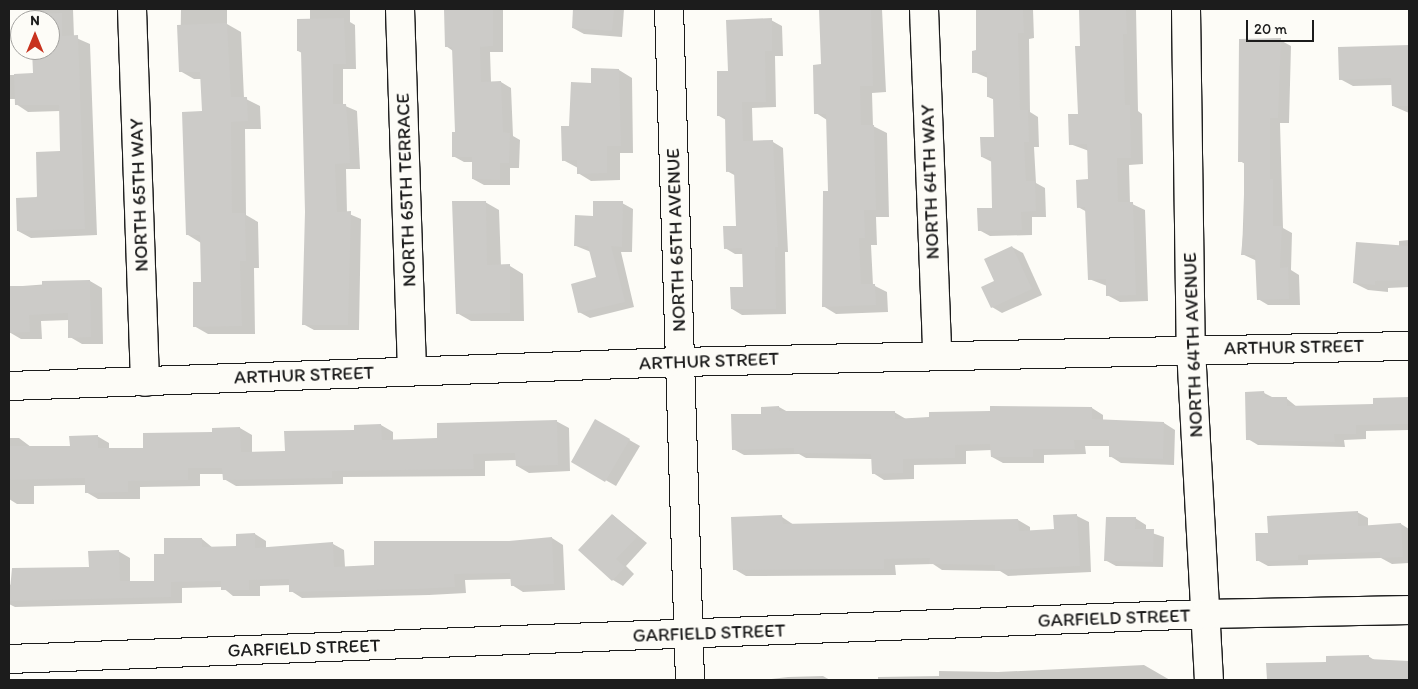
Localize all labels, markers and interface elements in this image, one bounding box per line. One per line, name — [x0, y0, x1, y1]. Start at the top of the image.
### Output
north arrow — [10, 10, 60, 60]
scale bar — [1248, 10, 1316, 42]
text: N — [30, 12, 40, 29]
text: 20 m — [1254, 20, 1287, 38]
street label: NORTH 65TH TERRACE — [391, 93, 421, 287]
street label: NORTH 64TH WAY — [916, 104, 944, 260]
street label: NORTH 65TH WAY — [125, 118, 153, 272]
street label: NORTH 65TH AVENUE — [661, 148, 691, 332]
street label: NORTH 64TH AVENUE — [1178, 252, 1208, 438]
street label: ARTHUR STREET — [1224, 334, 1364, 360]
street label: ARTHUR STREET — [638, 347, 780, 375]
street label: ARTHUR STREET — [233, 361, 375, 389]
street label: GARFIELD STREET — [1037, 604, 1191, 632]
street label: GARFIELD STREET — [632, 619, 786, 647]
street label: GARFIELD STREET — [227, 634, 381, 662]

